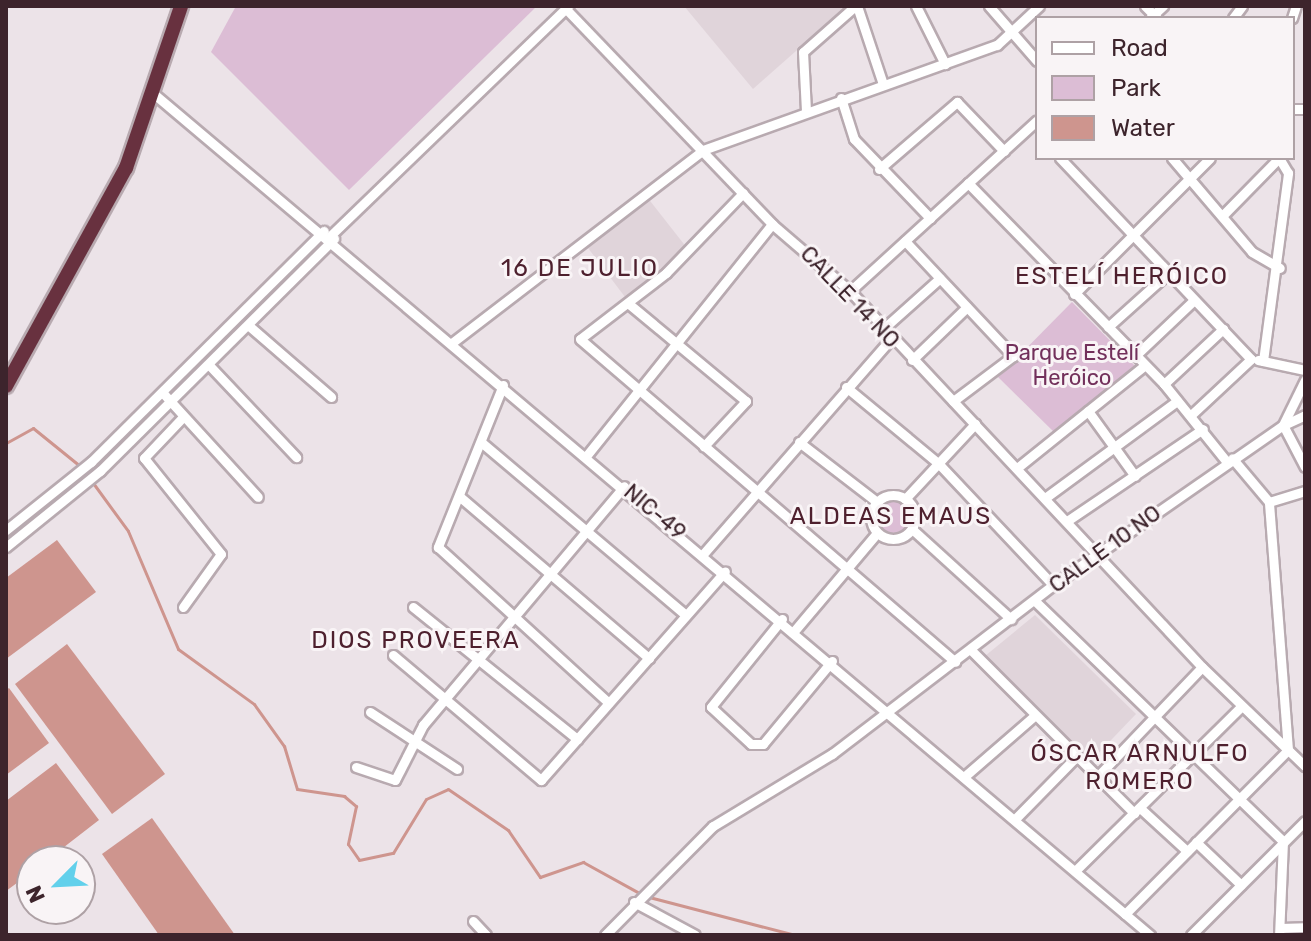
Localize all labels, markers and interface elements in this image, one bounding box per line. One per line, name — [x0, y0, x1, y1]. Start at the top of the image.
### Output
legend — [1035, 16, 1295, 160]
text: Road — [1111, 34, 1168, 62]
text: Park — [1111, 74, 1161, 102]
text: Water — [1111, 114, 1175, 142]
street label: CALLE 14 NO — [795, 241, 905, 353]
district label: 16 DE JULIO — [501, 255, 659, 283]
district label: ESTELÍ HERÓICO — [1015, 263, 1229, 291]
park label: Parque Estelí Heróico — [1005, 339, 1139, 390]
street label: NIC-49 — [619, 478, 691, 546]
street label: CALLE 10 NO — [1044, 500, 1166, 598]
district label: ALDEAS EMAUS — [790, 503, 992, 531]
district label: DIOS PROVEERA — [311, 627, 521, 655]
district label: ÓSCAR ARNULFO ROMERO — [1030, 740, 1250, 796]
north arrow — [16, 845, 96, 925]
text: N — [20, 881, 51, 907]

